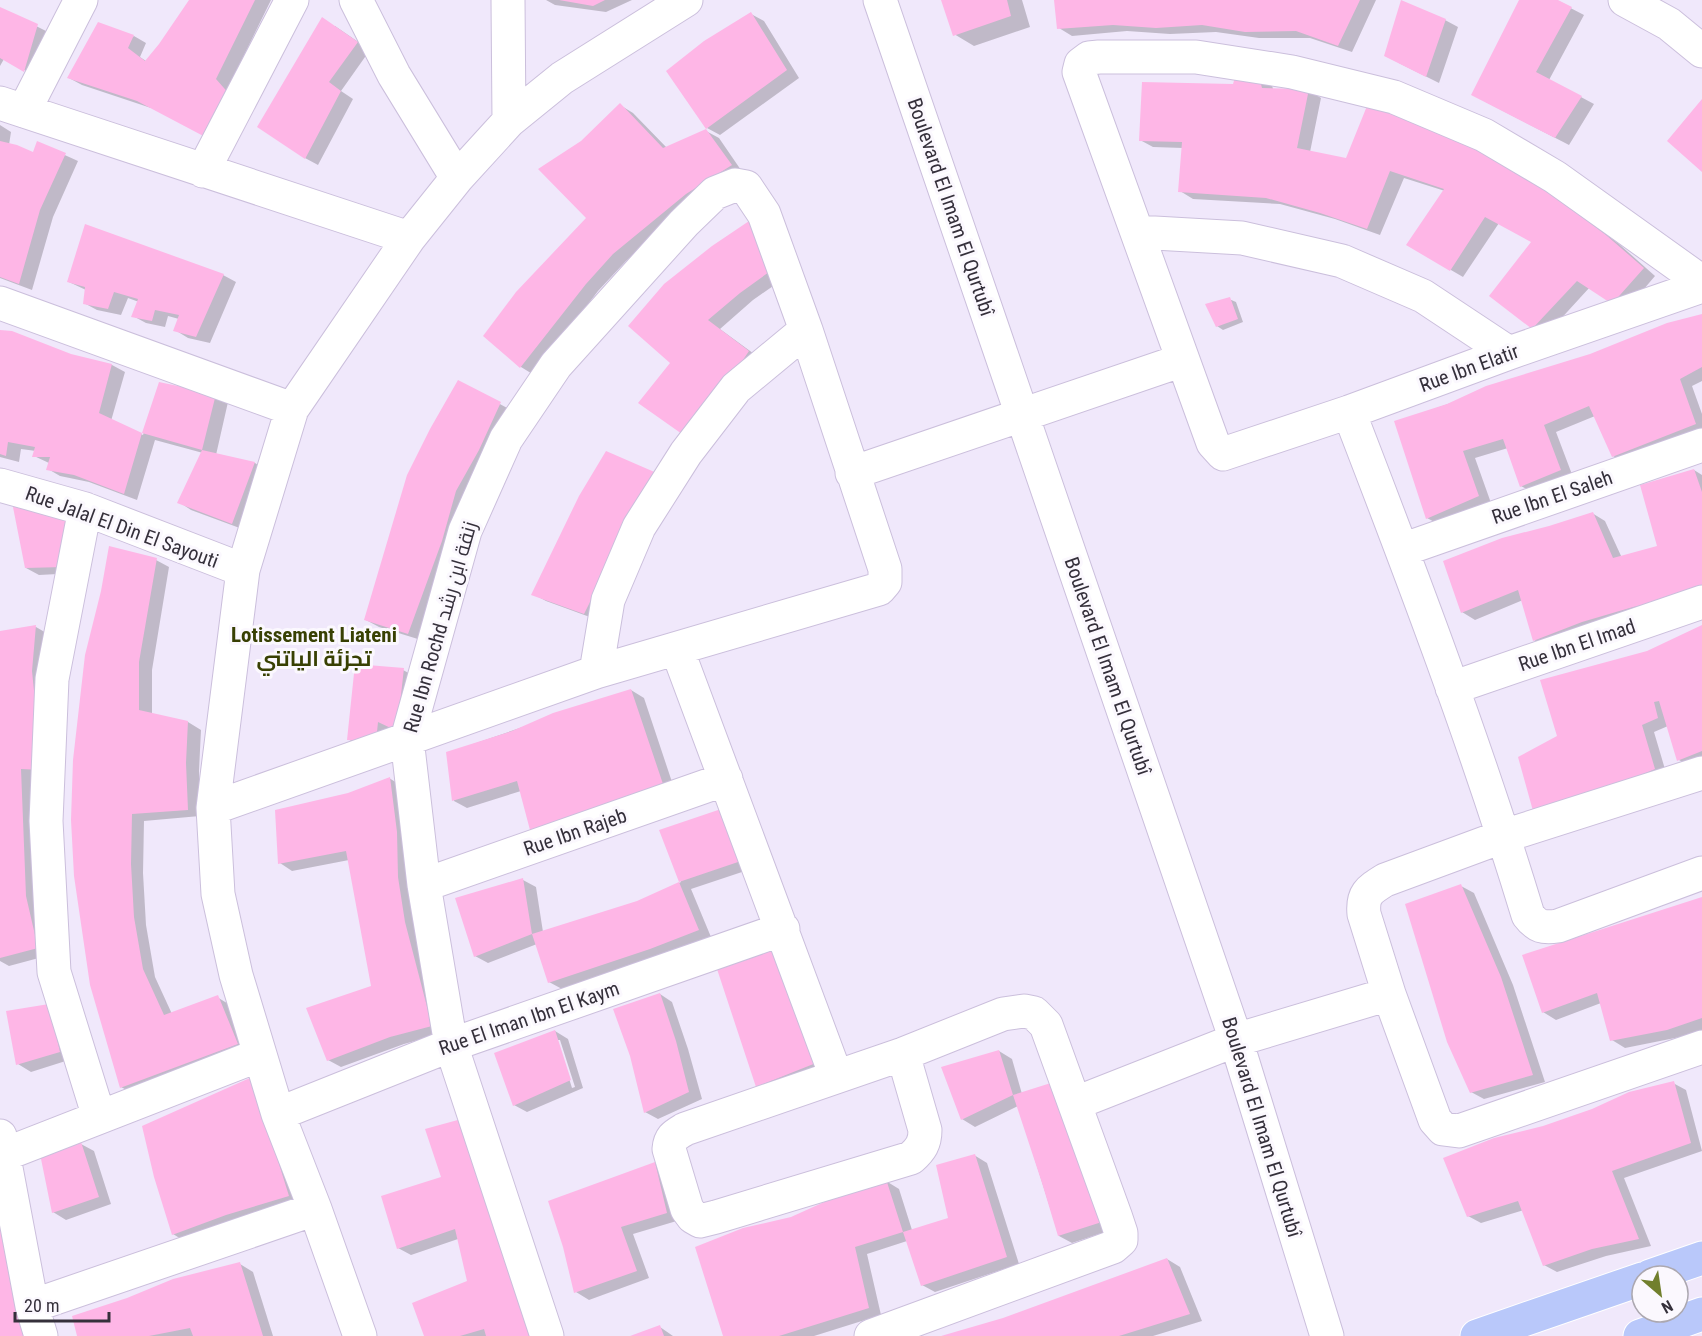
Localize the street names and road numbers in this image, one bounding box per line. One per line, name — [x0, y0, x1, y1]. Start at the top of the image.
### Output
street label: Boulevard El Imam El Qurtubî — [902, 95, 1000, 319]
street label: Rue Ibn Elatir — [1416, 339, 1522, 397]
street label: Rue Ibn El Saleh — [1488, 465, 1616, 529]
street label: Rue Jalal El Din El Sayouti — [22, 481, 222, 573]
street label: Rue Ibn Rochd زنقة ابن رشد — [398, 519, 483, 736]
street label: Boulevard El Imam El Qurtubî — [1059, 554, 1157, 778]
street label: Rue Ibn El Imad — [1515, 614, 1639, 676]
street label: Rue Ibn Rajeb — [520, 803, 630, 861]
street label: Rue El Iman Ibn El Kaym — [436, 976, 622, 1060]
street label: Boulevard El Imam El Qurtubî — [1217, 1014, 1307, 1240]

